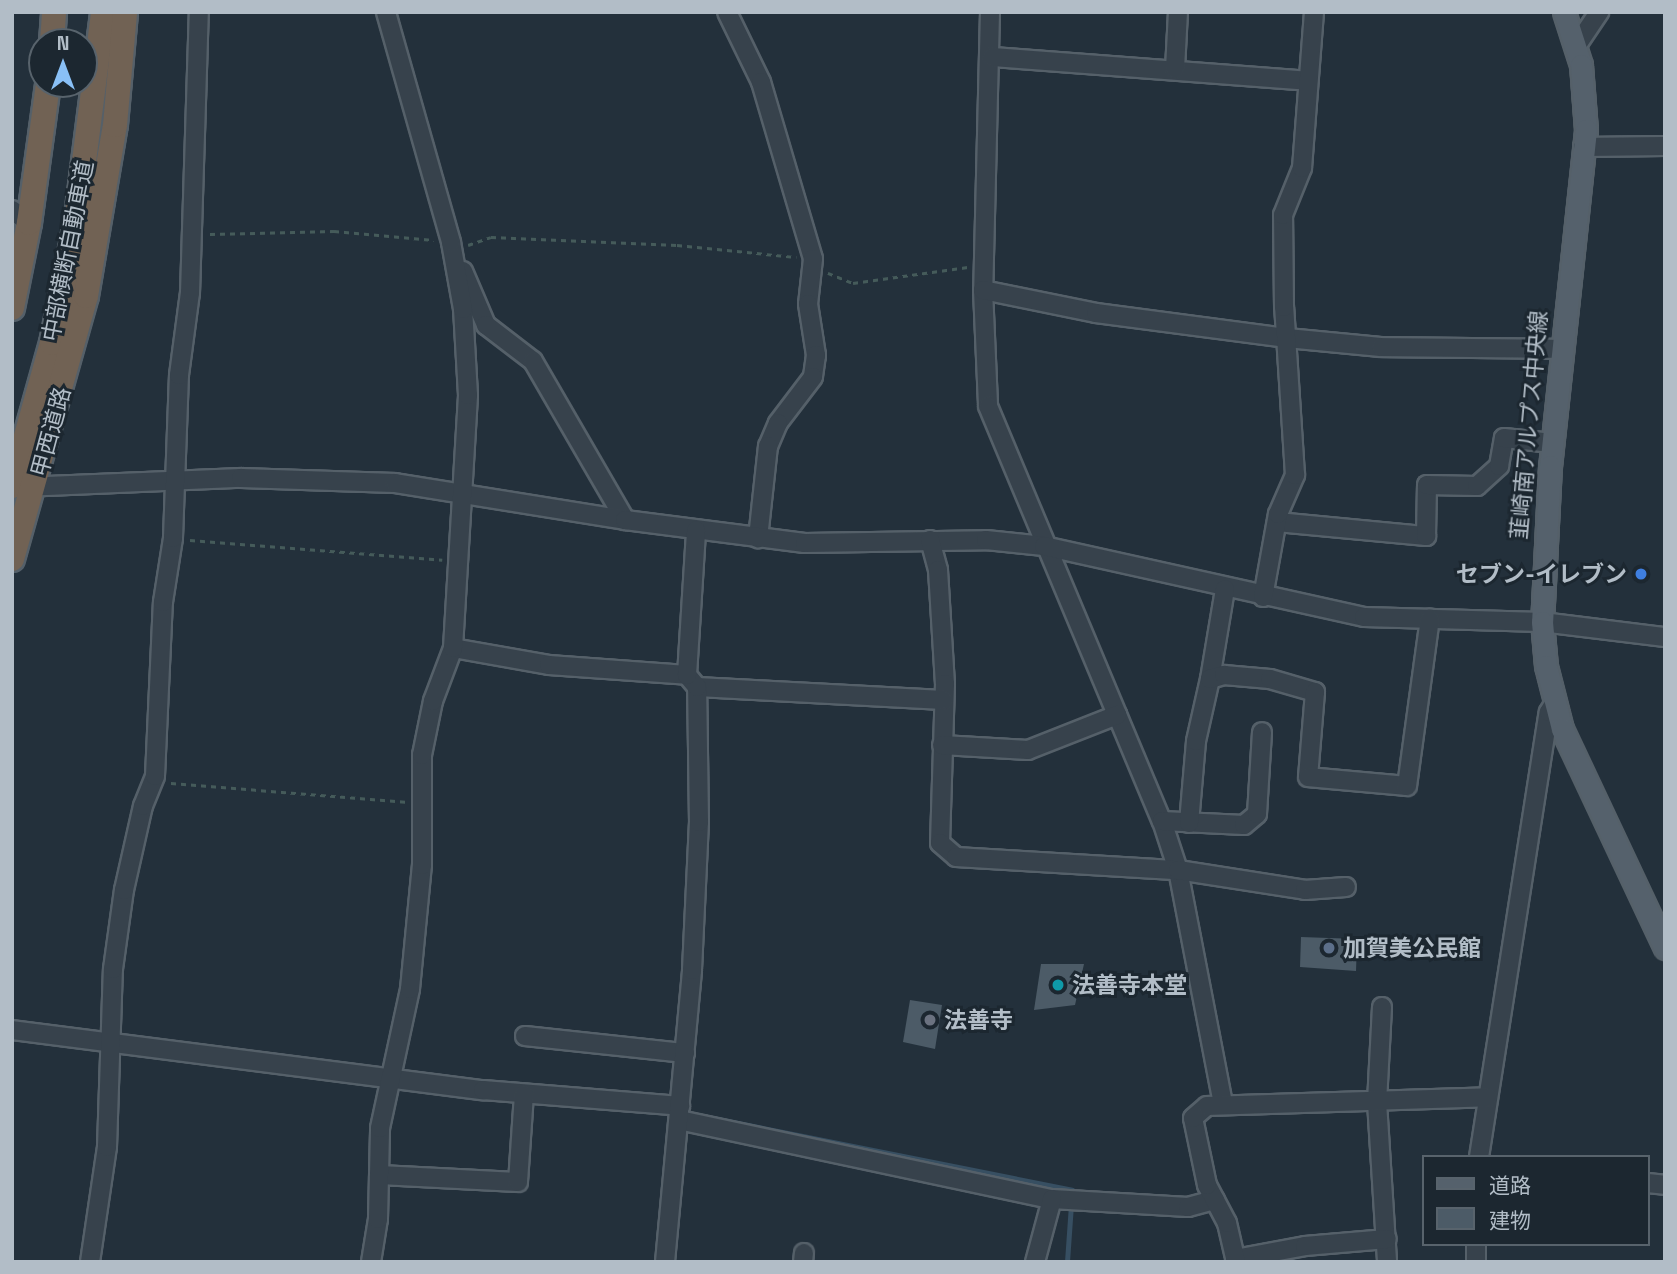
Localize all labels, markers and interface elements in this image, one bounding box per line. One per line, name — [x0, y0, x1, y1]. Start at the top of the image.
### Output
north arrow — [28, 28, 98, 98]
text: N — [57, 31, 69, 56]
street label: 中部横断自動車道 — [37, 158, 99, 344]
street label: 韮崎南アルプス中央線 — [1505, 309, 1553, 541]
street label: 甲西道路 — [26, 384, 76, 480]
place label: セブン-イレブン — [1456, 560, 1627, 588]
marker: セブン-イレブン — [1633, 566, 1649, 582]
place label: 加賀美公民館 — [1343, 934, 1481, 962]
marker: 加賀美公民館 — [1321, 940, 1337, 956]
place label: 法善寺本堂 — [1072, 971, 1187, 999]
marker: 法善寺本堂 — [1050, 977, 1066, 993]
place label: 法善寺 — [944, 1006, 1013, 1034]
marker: 法善寺 — [922, 1012, 938, 1028]
legend — [1422, 1155, 1649, 1246]
text: 道路 — [1489, 1172, 1531, 1199]
text: 建物 — [1489, 1207, 1531, 1234]

